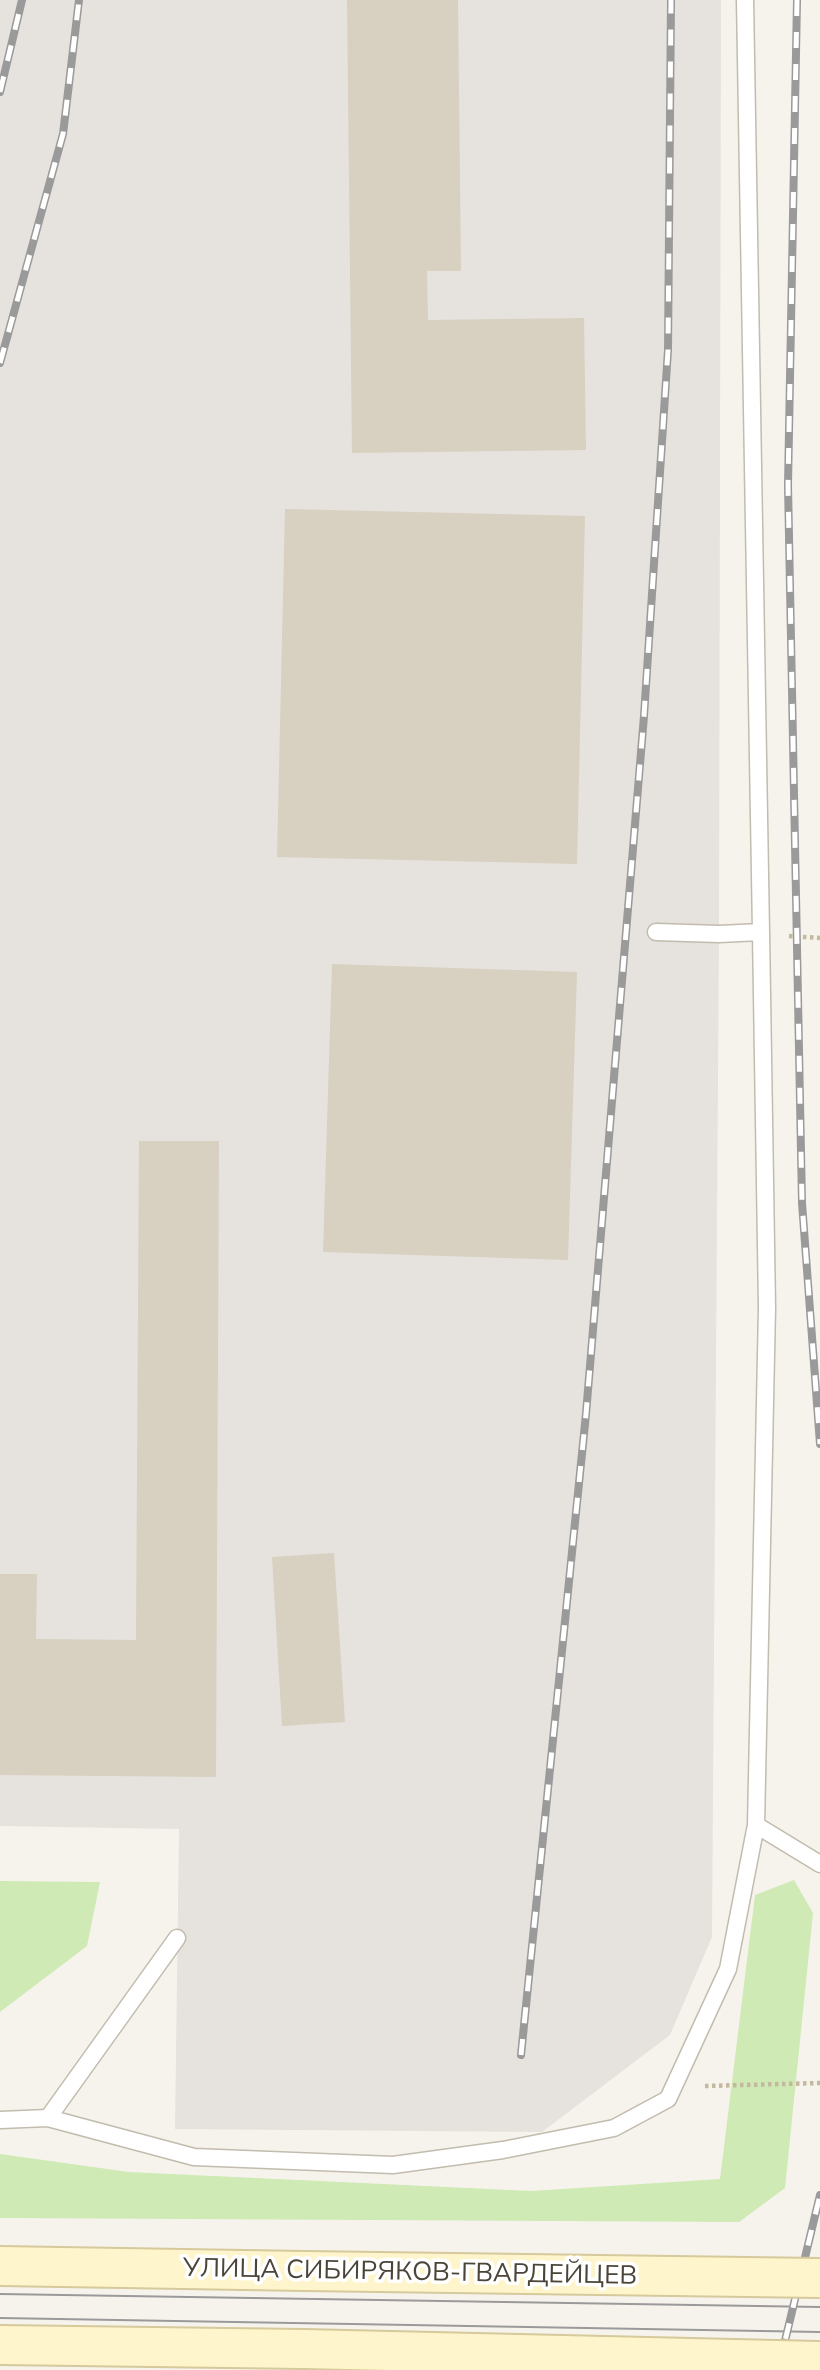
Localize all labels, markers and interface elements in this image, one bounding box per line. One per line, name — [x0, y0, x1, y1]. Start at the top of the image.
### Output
street label: УЛИЦА СИБИРЯКОВ-ГВАРДЕЙЦЕВ — [183, 2252, 637, 2292]

